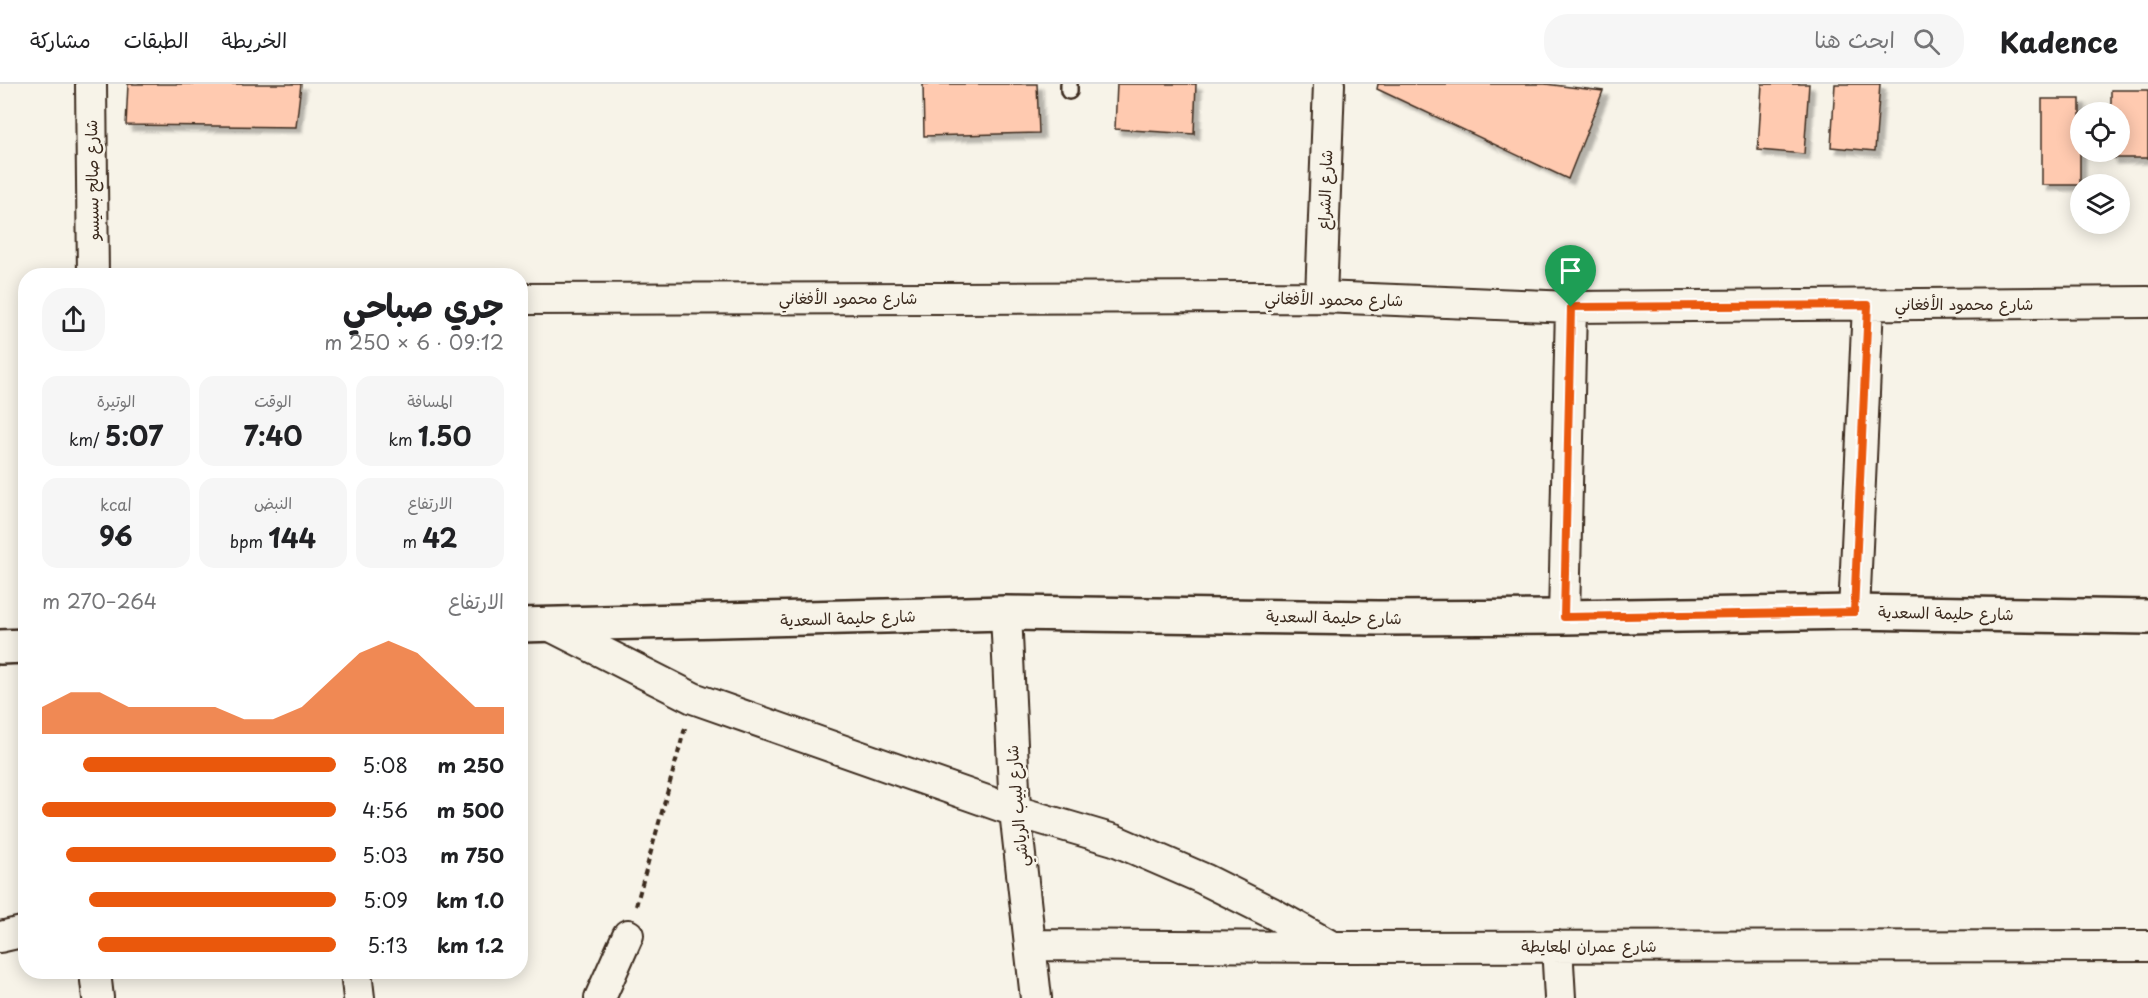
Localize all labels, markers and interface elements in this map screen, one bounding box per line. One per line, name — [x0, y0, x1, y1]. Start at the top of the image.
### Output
search box — [1544, 14, 1964, 68]
text: Kadence — [2000, 20, 2118, 63]
text: ابحث هنا — [1814, 22, 1895, 55]
text: مشاركة — [30, 23, 91, 55]
text: الطبقات — [124, 23, 189, 55]
text: الخريطة — [222, 23, 287, 55]
icon: search — [1910, 25, 1943, 58]
map controls — [2070, 102, 2130, 234]
button: locate — [2070, 102, 2130, 162]
street label: شارع صالح بسيسو — [78, 120, 105, 242]
street label: شارع الشراع — [1311, 149, 1338, 231]
button: layers — [2070, 174, 2130, 234]
pin — [1545, 245, 1596, 307]
icon: arrive — [1554, 254, 1587, 287]
text: جري صباحي — [343, 279, 504, 329]
street label: شارع محمود الأفغاني — [779, 285, 917, 313]
street label: شارع محمود الأفغاني — [1264, 285, 1404, 315]
button: share — [42, 288, 105, 351]
street label: شارع محمود الأفغاني — [1895, 291, 2033, 319]
text: 09:12 · 6 × 250 m — [324, 327, 504, 357]
text: الوتيرة — [97, 388, 135, 412]
text: الوقت — [254, 388, 292, 412]
text: المسافة — [407, 388, 453, 412]
text: 5:07 — [105, 416, 163, 455]
text: 7:40 — [243, 416, 303, 455]
text: 1.50 — [418, 416, 471, 455]
text: /km — [69, 427, 105, 451]
text: km — [389, 427, 418, 451]
text: النبض — [254, 490, 292, 514]
text: الارتفاع — [408, 490, 452, 514]
text: kcal — [100, 492, 132, 516]
text: 96 — [99, 516, 133, 555]
text: 144 — [268, 518, 316, 557]
text: 42 — [422, 518, 458, 557]
text: bpm — [230, 529, 268, 553]
text: m — [402, 529, 422, 553]
text: 264–270 m — [42, 586, 157, 616]
text: الارتفاع — [448, 586, 504, 616]
street label: شارع حليمة السعدية — [1878, 599, 2014, 626]
street label: شارع حليمة السعدية — [780, 603, 916, 632]
street label: شارع حليمة السعدية — [1266, 603, 1402, 630]
street label: شارع لبيب الرياشي — [999, 744, 1037, 868]
text: 5:08 — [362, 750, 408, 780]
text: 250 m — [438, 750, 504, 780]
text: 4:56 — [362, 795, 408, 825]
text: 500 m — [437, 795, 504, 825]
text: 5:03 — [362, 840, 408, 870]
text: 750 m — [440, 840, 504, 870]
text: 5:09 — [363, 885, 408, 915]
text: 1.0 km — [436, 885, 504, 915]
text: 5:13 — [367, 930, 408, 960]
text: 1.2 km — [437, 930, 504, 960]
street label: شارع عمران المعايطة — [1521, 933, 1657, 958]

